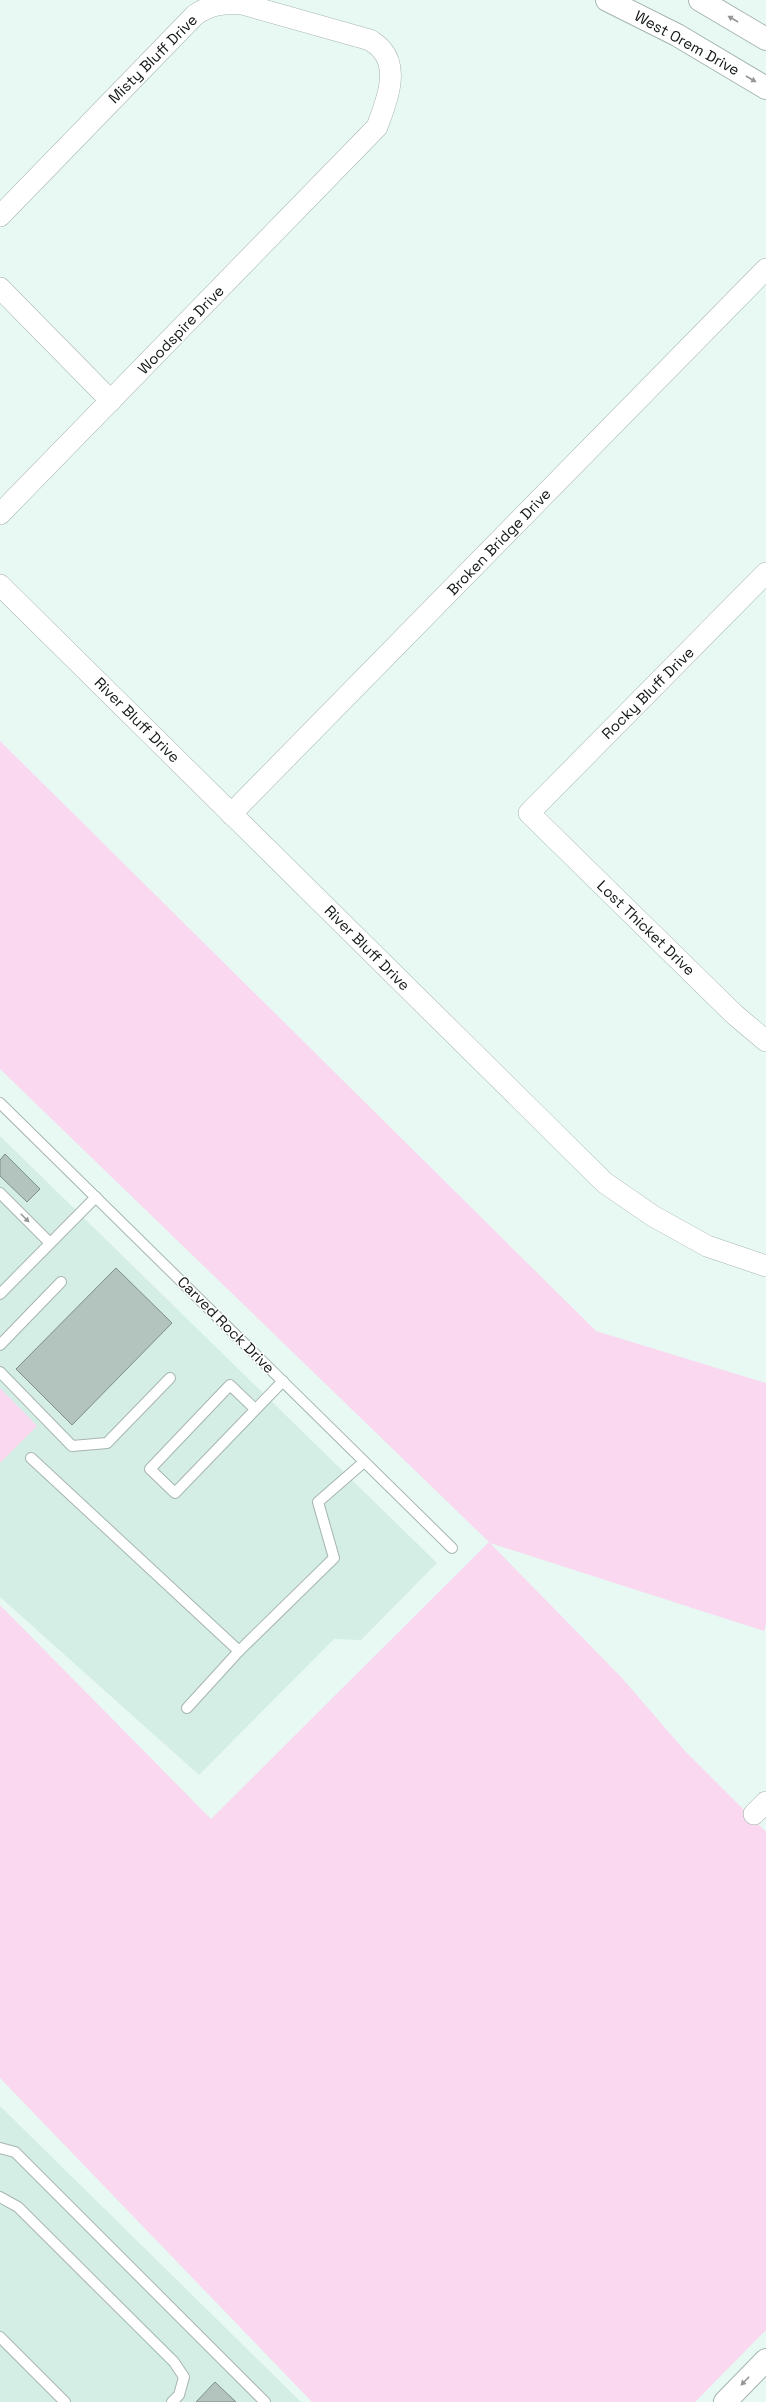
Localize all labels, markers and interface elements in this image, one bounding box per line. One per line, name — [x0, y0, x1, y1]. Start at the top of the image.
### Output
street label: West Orem Drive — [631, 6, 743, 79]
street label: Misty Bluff Drive — [104, 10, 201, 107]
one-way arrow — [727, 16, 739, 23]
one-way arrow — [746, 76, 757, 83]
street label: Woodspire Drive — [133, 281, 228, 378]
street label: Broken Bridge Drive — [443, 484, 555, 599]
street label: Rocky Bluff Drive — [598, 642, 698, 743]
street label: River Bluff Drive — [91, 673, 184, 767]
street label: Lost Thicket Drive — [593, 876, 699, 979]
street label: River Bluff Drive — [321, 901, 414, 995]
one-way arrow — [20, 1213, 30, 1223]
street label: Carved Rock Drive — [174, 1272, 279, 1377]
one-way arrow — [740, 2376, 750, 2386]

